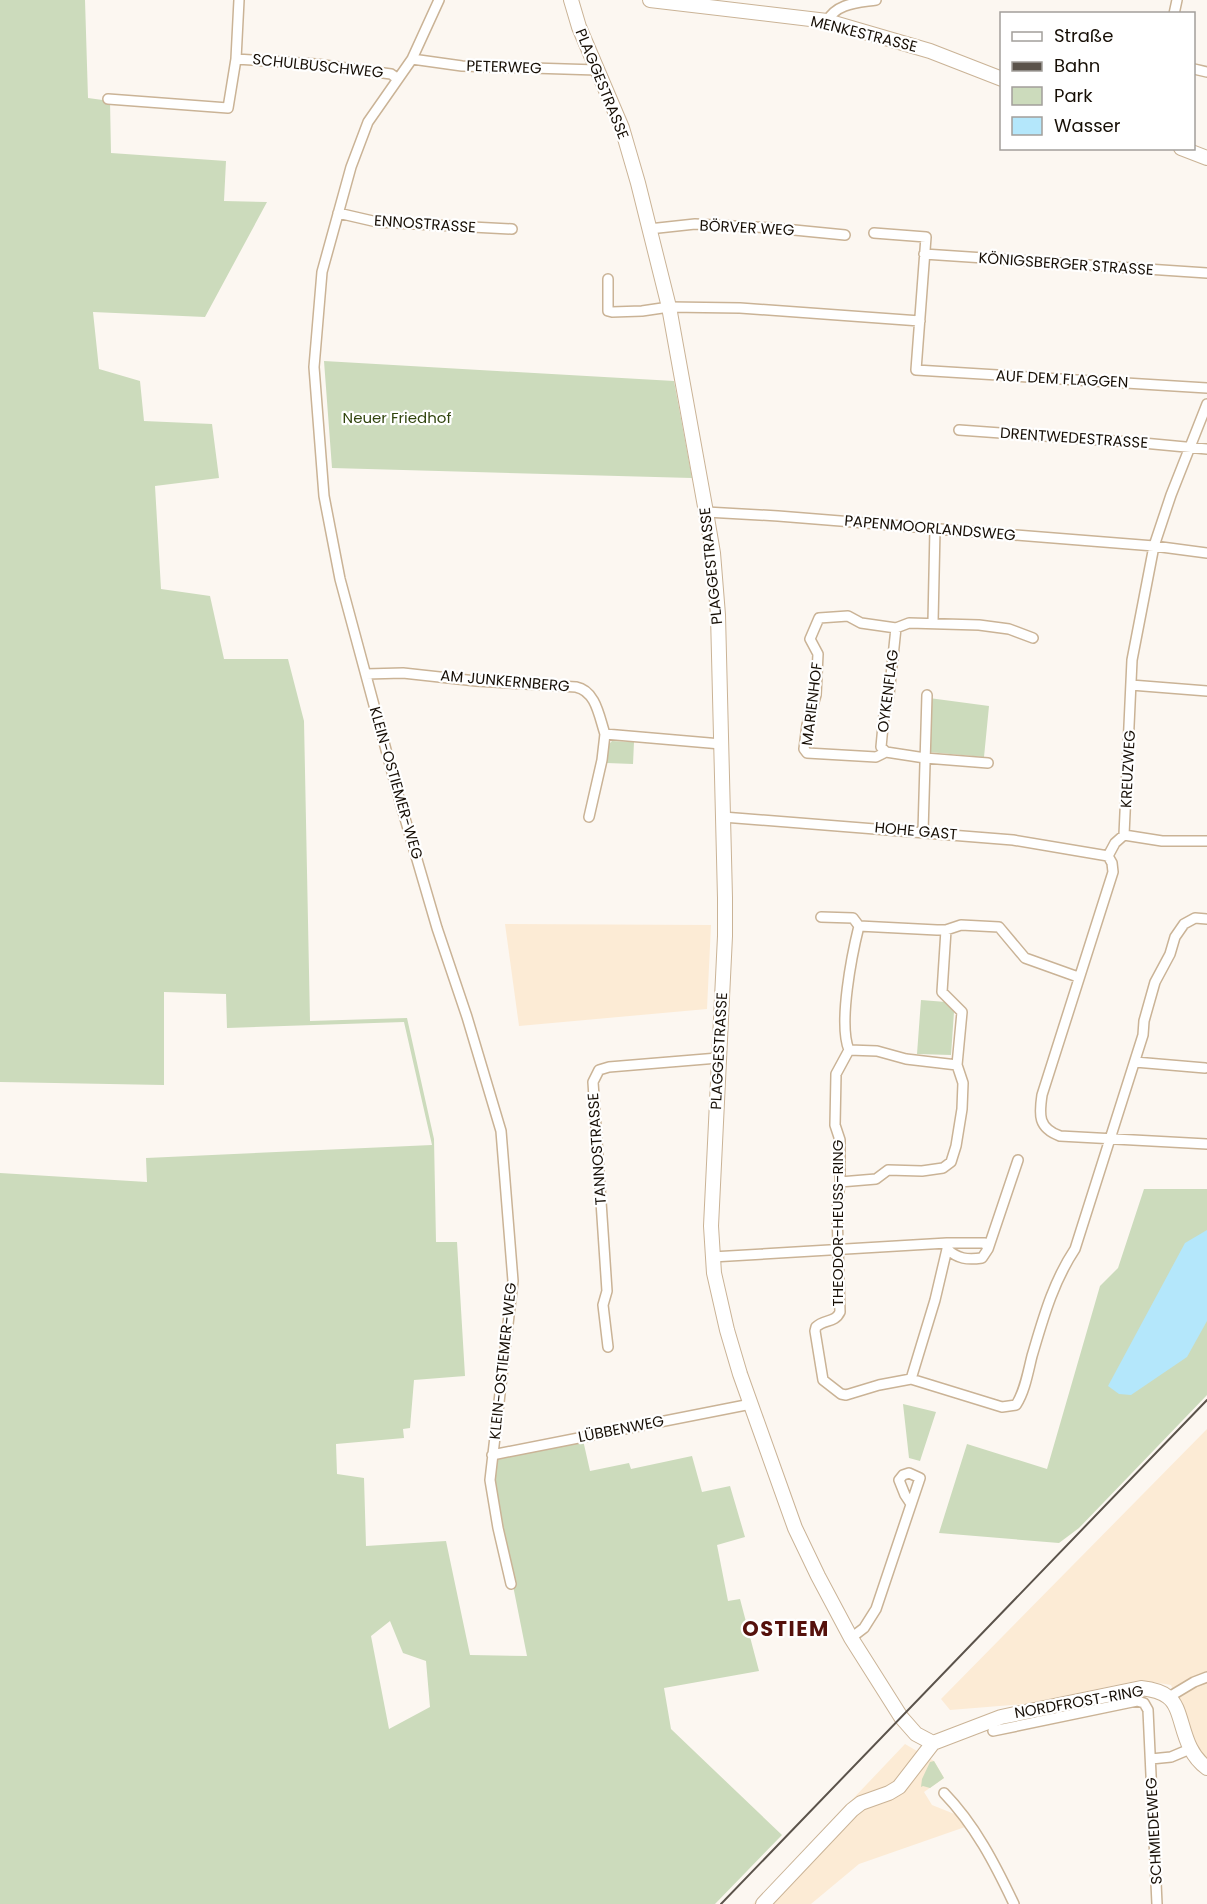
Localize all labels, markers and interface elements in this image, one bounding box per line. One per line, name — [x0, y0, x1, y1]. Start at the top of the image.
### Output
street label: MENKESTRASSE — [809, 10, 920, 57]
legend — [1000, 12, 1195, 150]
text: Straße — [1054, 23, 1113, 48]
street label: PLAGGESTRASSE — [571, 25, 634, 142]
street label: SCHULBUSCHWEG — [252, 48, 385, 83]
text: Bahn — [1054, 53, 1100, 78]
street label: PETERWEG — [466, 55, 542, 78]
text: Park — [1054, 83, 1093, 108]
text: Wasser — [1054, 113, 1121, 138]
street label: ENNOSTRASSE — [373, 209, 477, 238]
street label: BÖRVER WEG — [699, 215, 795, 240]
street label: KÖNIGSBERGER STRASSE — [978, 247, 1154, 280]
street label: AUF DEM FLAGGEN — [995, 365, 1129, 392]
park label: Neuer Friedhof — [343, 407, 451, 428]
street label: DRENTWEDESTRASSE — [999, 422, 1149, 453]
street label: PLAGGESTRASSE — [694, 506, 727, 626]
street label: PAPENMOORLANDSWEG — [844, 510, 1017, 545]
street label: OYKENFLAG — [872, 648, 903, 734]
street label: MARIENHOF — [796, 661, 827, 747]
street label: AM JUNKERNBERG — [440, 664, 571, 697]
street label: KLEIN-OSTIEMER-WEG — [365, 704, 428, 862]
street label: KREUZWEG — [1115, 729, 1140, 808]
street label: HOHE GAST — [874, 816, 958, 845]
street label: PLAGGESTRASSE — [705, 992, 732, 1110]
street label: TANNOSTRASSE — [582, 1092, 611, 1206]
street label: THEODOR-HEUSS-RING — [827, 1139, 848, 1306]
street label: KLEIN-OSTIEMER-WEG — [484, 1281, 521, 1440]
street label: LÜBBENWEG — [576, 1410, 666, 1447]
district label: OSTIEM — [742, 1614, 830, 1643]
street label: NORDFROST-RING — [1013, 1680, 1145, 1723]
street label: SCHMIEDEWEG — [1140, 1777, 1167, 1885]

